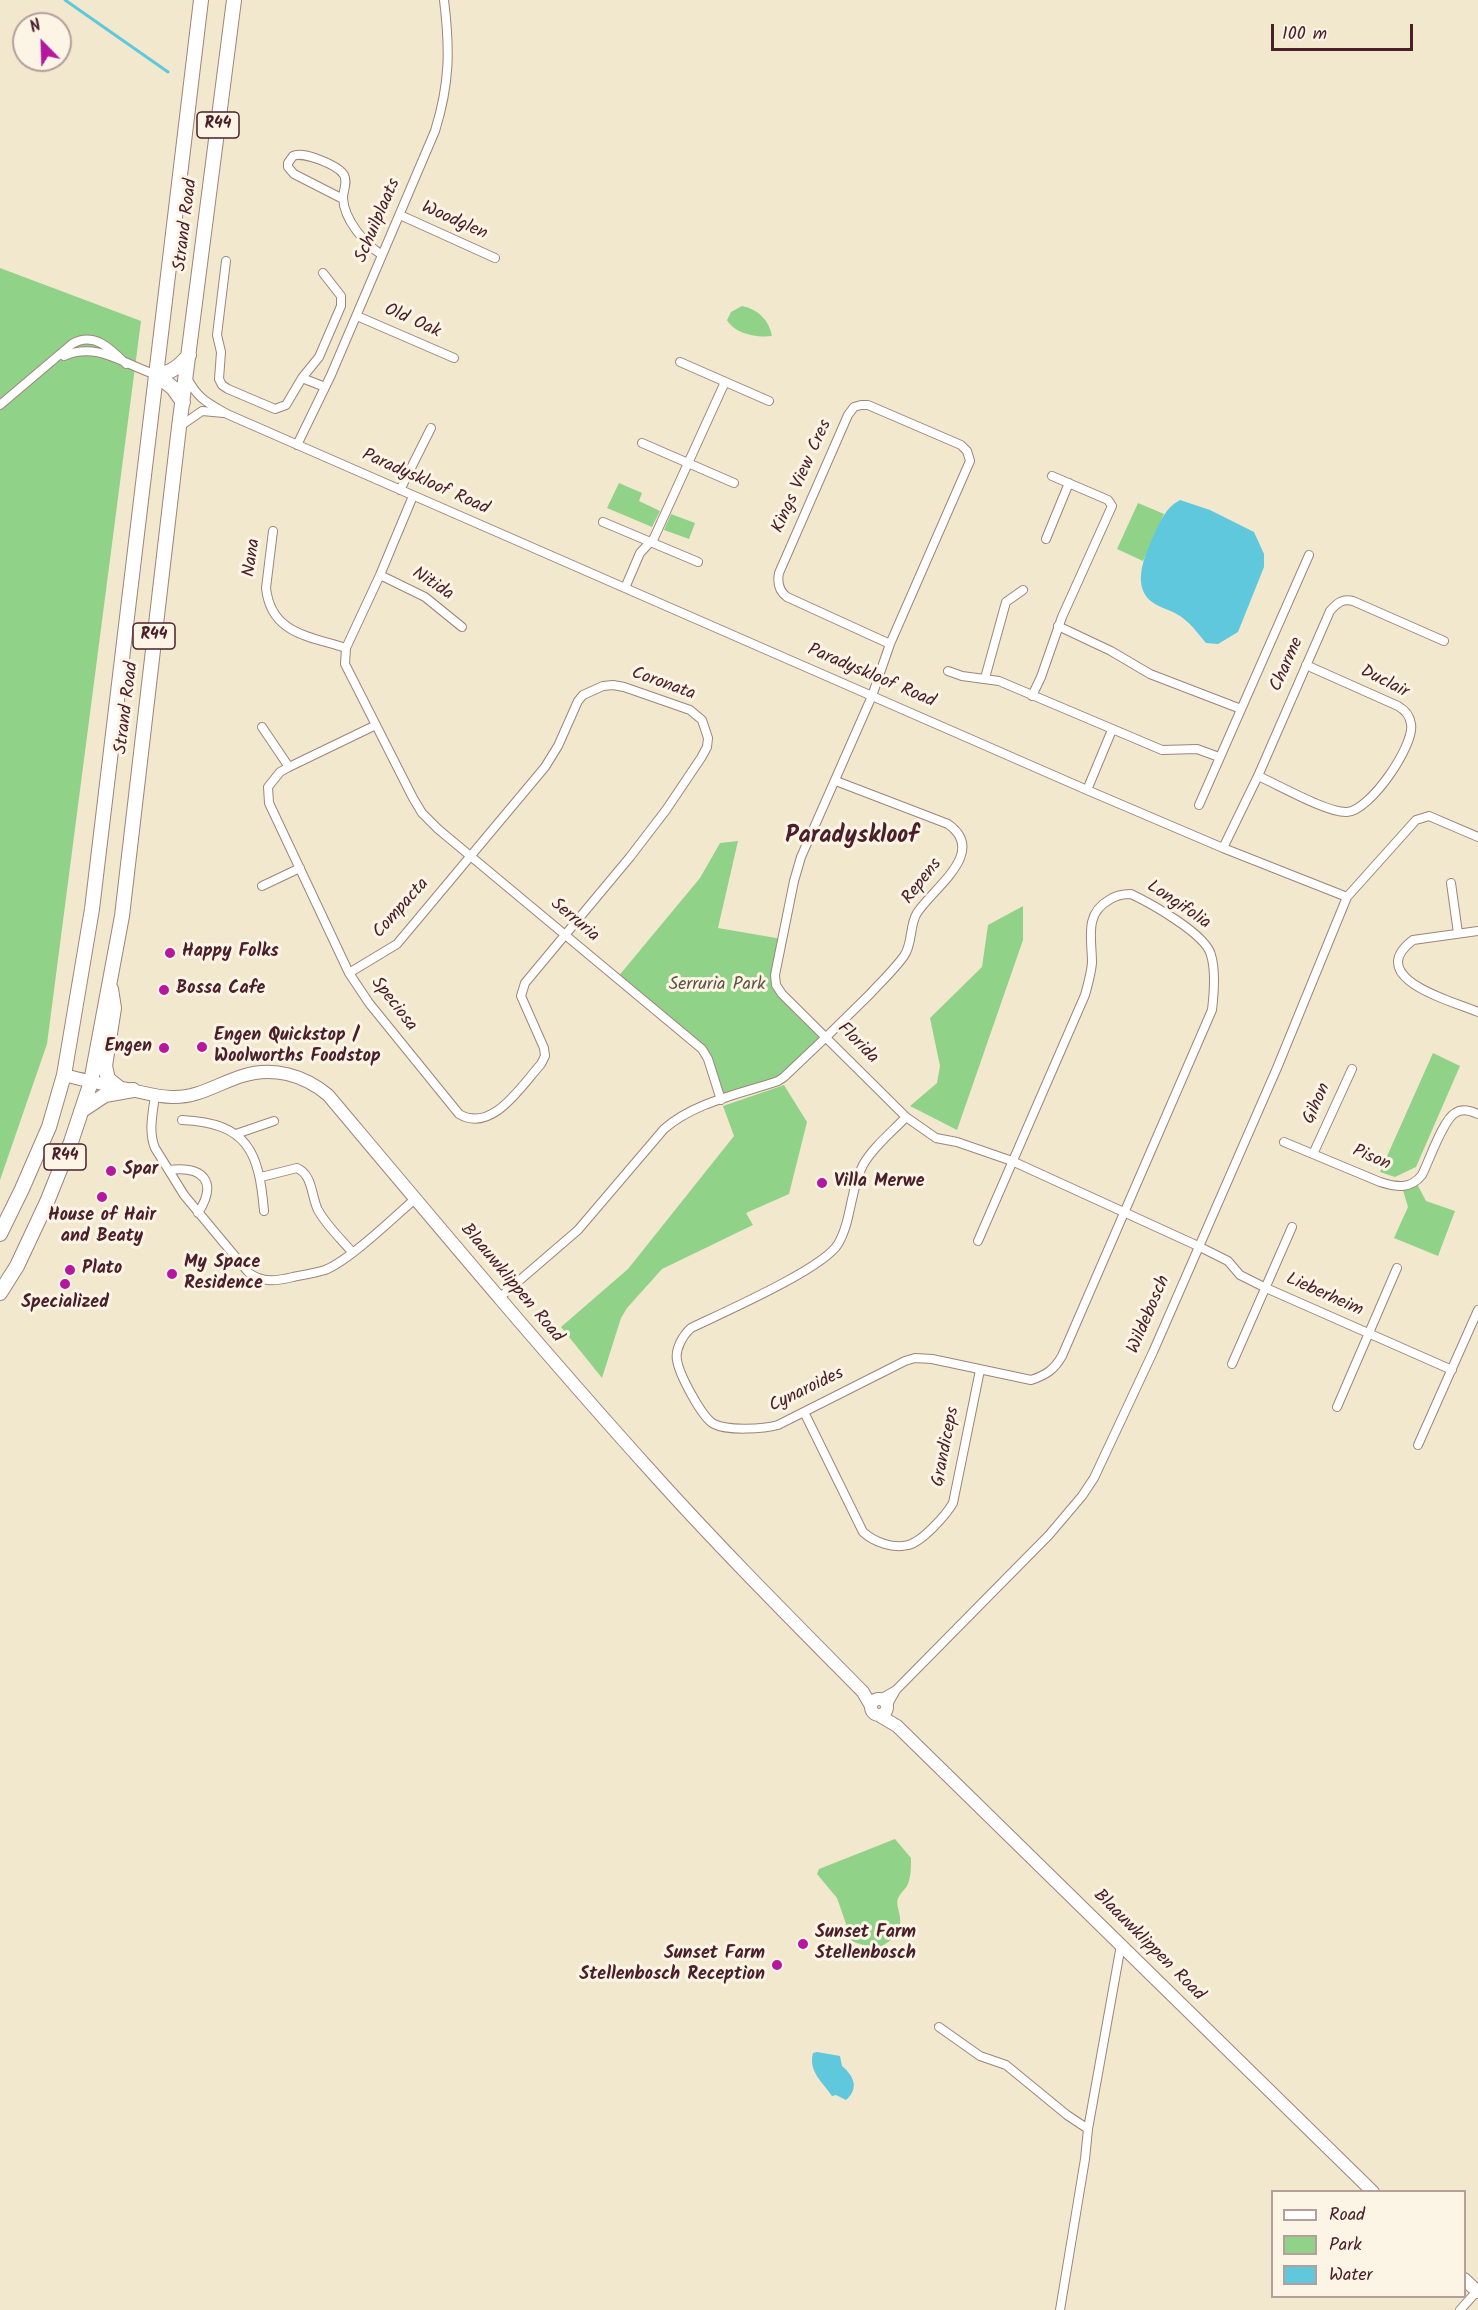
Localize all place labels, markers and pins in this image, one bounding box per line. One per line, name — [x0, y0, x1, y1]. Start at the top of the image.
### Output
place label: Happy Folks — [182, 942, 279, 964]
marker: Happy Folks — [163, 946, 177, 960]
place label: Bossa Cafe — [176, 979, 265, 1001]
marker: Bossa Cafe — [157, 983, 171, 997]
place label: Engen Quickstop / Woolworths Foodstop — [214, 1026, 381, 1068]
place label: Engen — [105, 1037, 152, 1059]
marker: Engen Quickstop / Woolworths Foodstop — [195, 1040, 209, 1054]
marker: Engen — [157, 1041, 171, 1055]
place label: Spar — [123, 1160, 158, 1182]
marker: Spar — [104, 1164, 118, 1178]
place label: Villa Merwe — [834, 1172, 924, 1194]
marker: Villa Merwe — [815, 1176, 829, 1190]
marker: House of Hair and Beaty — [95, 1190, 109, 1204]
place label: House of Hair and Beaty — [48, 1206, 156, 1248]
place label: My Space Residence — [184, 1253, 263, 1296]
place label: Plato — [82, 1259, 122, 1281]
marker: Plato — [63, 1263, 77, 1277]
marker: My Space Residence — [165, 1267, 179, 1281]
marker: Specialized — [58, 1277, 72, 1291]
place label: Specialized — [21, 1293, 109, 1315]
place label: Sunset Farm Stellenbosch — [815, 1923, 916, 1966]
marker: Sunset Farm Stellenbosch — [796, 1937, 810, 1951]
place label: Sunset Farm Stellenbosch Reception — [579, 1944, 765, 1986]
marker: Sunset Farm Stellenbosch Reception — [770, 1958, 784, 1972]

